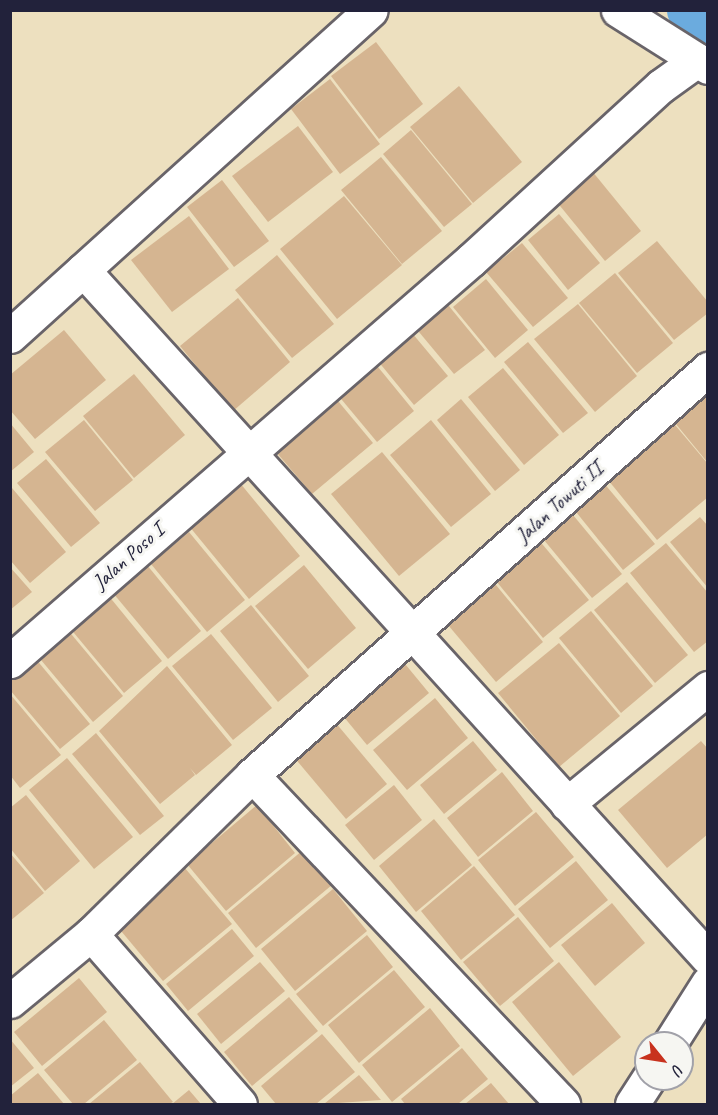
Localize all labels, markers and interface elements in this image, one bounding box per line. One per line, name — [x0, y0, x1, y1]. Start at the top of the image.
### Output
street label: Jalan Towuti II — [510, 456, 608, 548]
street label: Jalan Poso I — [87, 518, 169, 594]
north arrow — [634, 1031, 694, 1091]
text: U — [667, 1061, 688, 1077]

